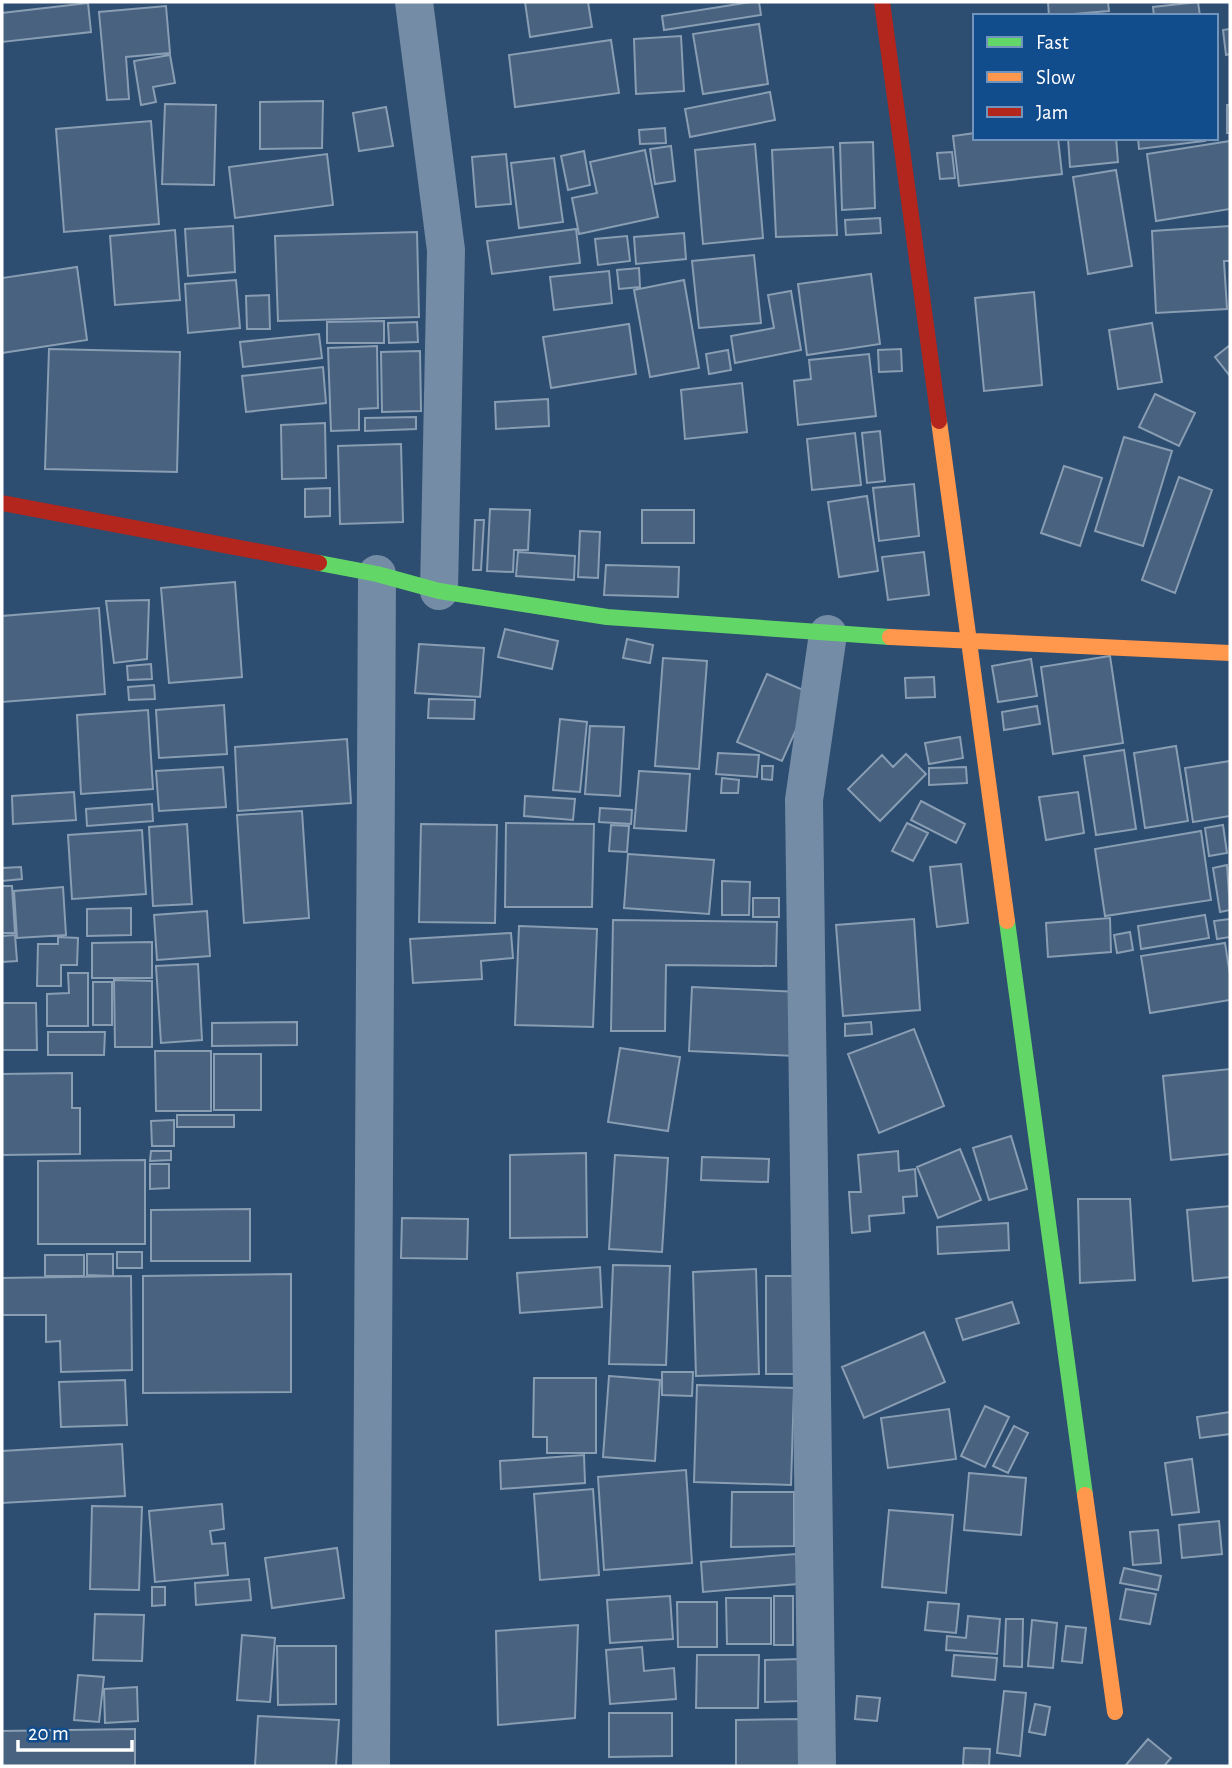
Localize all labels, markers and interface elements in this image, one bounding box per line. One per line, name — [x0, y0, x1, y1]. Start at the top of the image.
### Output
legend — [973, 14, 1218, 140]
text: Fast — [1036, 32, 1069, 53]
text: Slow — [1036, 67, 1075, 88]
text: Jam — [1036, 102, 1068, 123]
scale bar — [18, 1708, 131, 1752]
text: 20 m — [28, 1723, 69, 1744]

